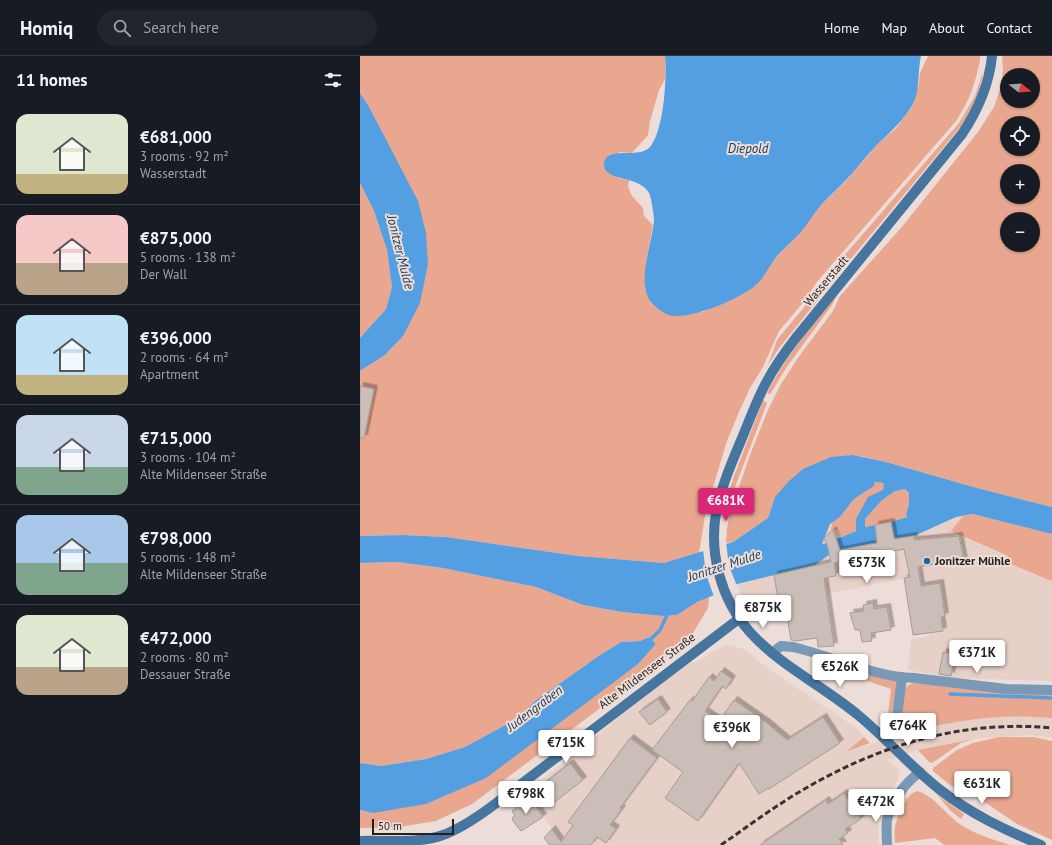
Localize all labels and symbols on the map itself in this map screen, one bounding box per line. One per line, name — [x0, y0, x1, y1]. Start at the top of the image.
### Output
north arrow — [1000, 68, 1040, 108]
water label: Diepold — [728, 140, 769, 157]
water label: Jonitzer Mulde — [383, 212, 418, 291]
street label: Wasserstadt — [800, 252, 851, 309]
pin: €681K — [698, 488, 754, 522]
water label: Jonitzer Mulde — [684, 546, 763, 586]
pin: €573K — [839, 550, 895, 584]
place label: Jonitzer Mühle — [934, 553, 1010, 568]
marker: Jonitzer Mühle — [922, 556, 932, 566]
pin: €875K — [735, 595, 791, 629]
street label: Alte Mildenseer Straße — [595, 629, 698, 712]
pin: €371K — [949, 640, 1005, 674]
pin: €526K — [812, 654, 868, 688]
water label: Judengraben — [502, 682, 566, 736]
pin: €764K — [880, 713, 936, 747]
pin: €396K — [704, 715, 760, 749]
pin: €715K — [538, 730, 594, 764]
pin: €631K — [954, 771, 1010, 805]
pin: €798K — [498, 781, 554, 815]
pin: €472K — [848, 789, 904, 823]
scale bar — [372, 817, 454, 836]

